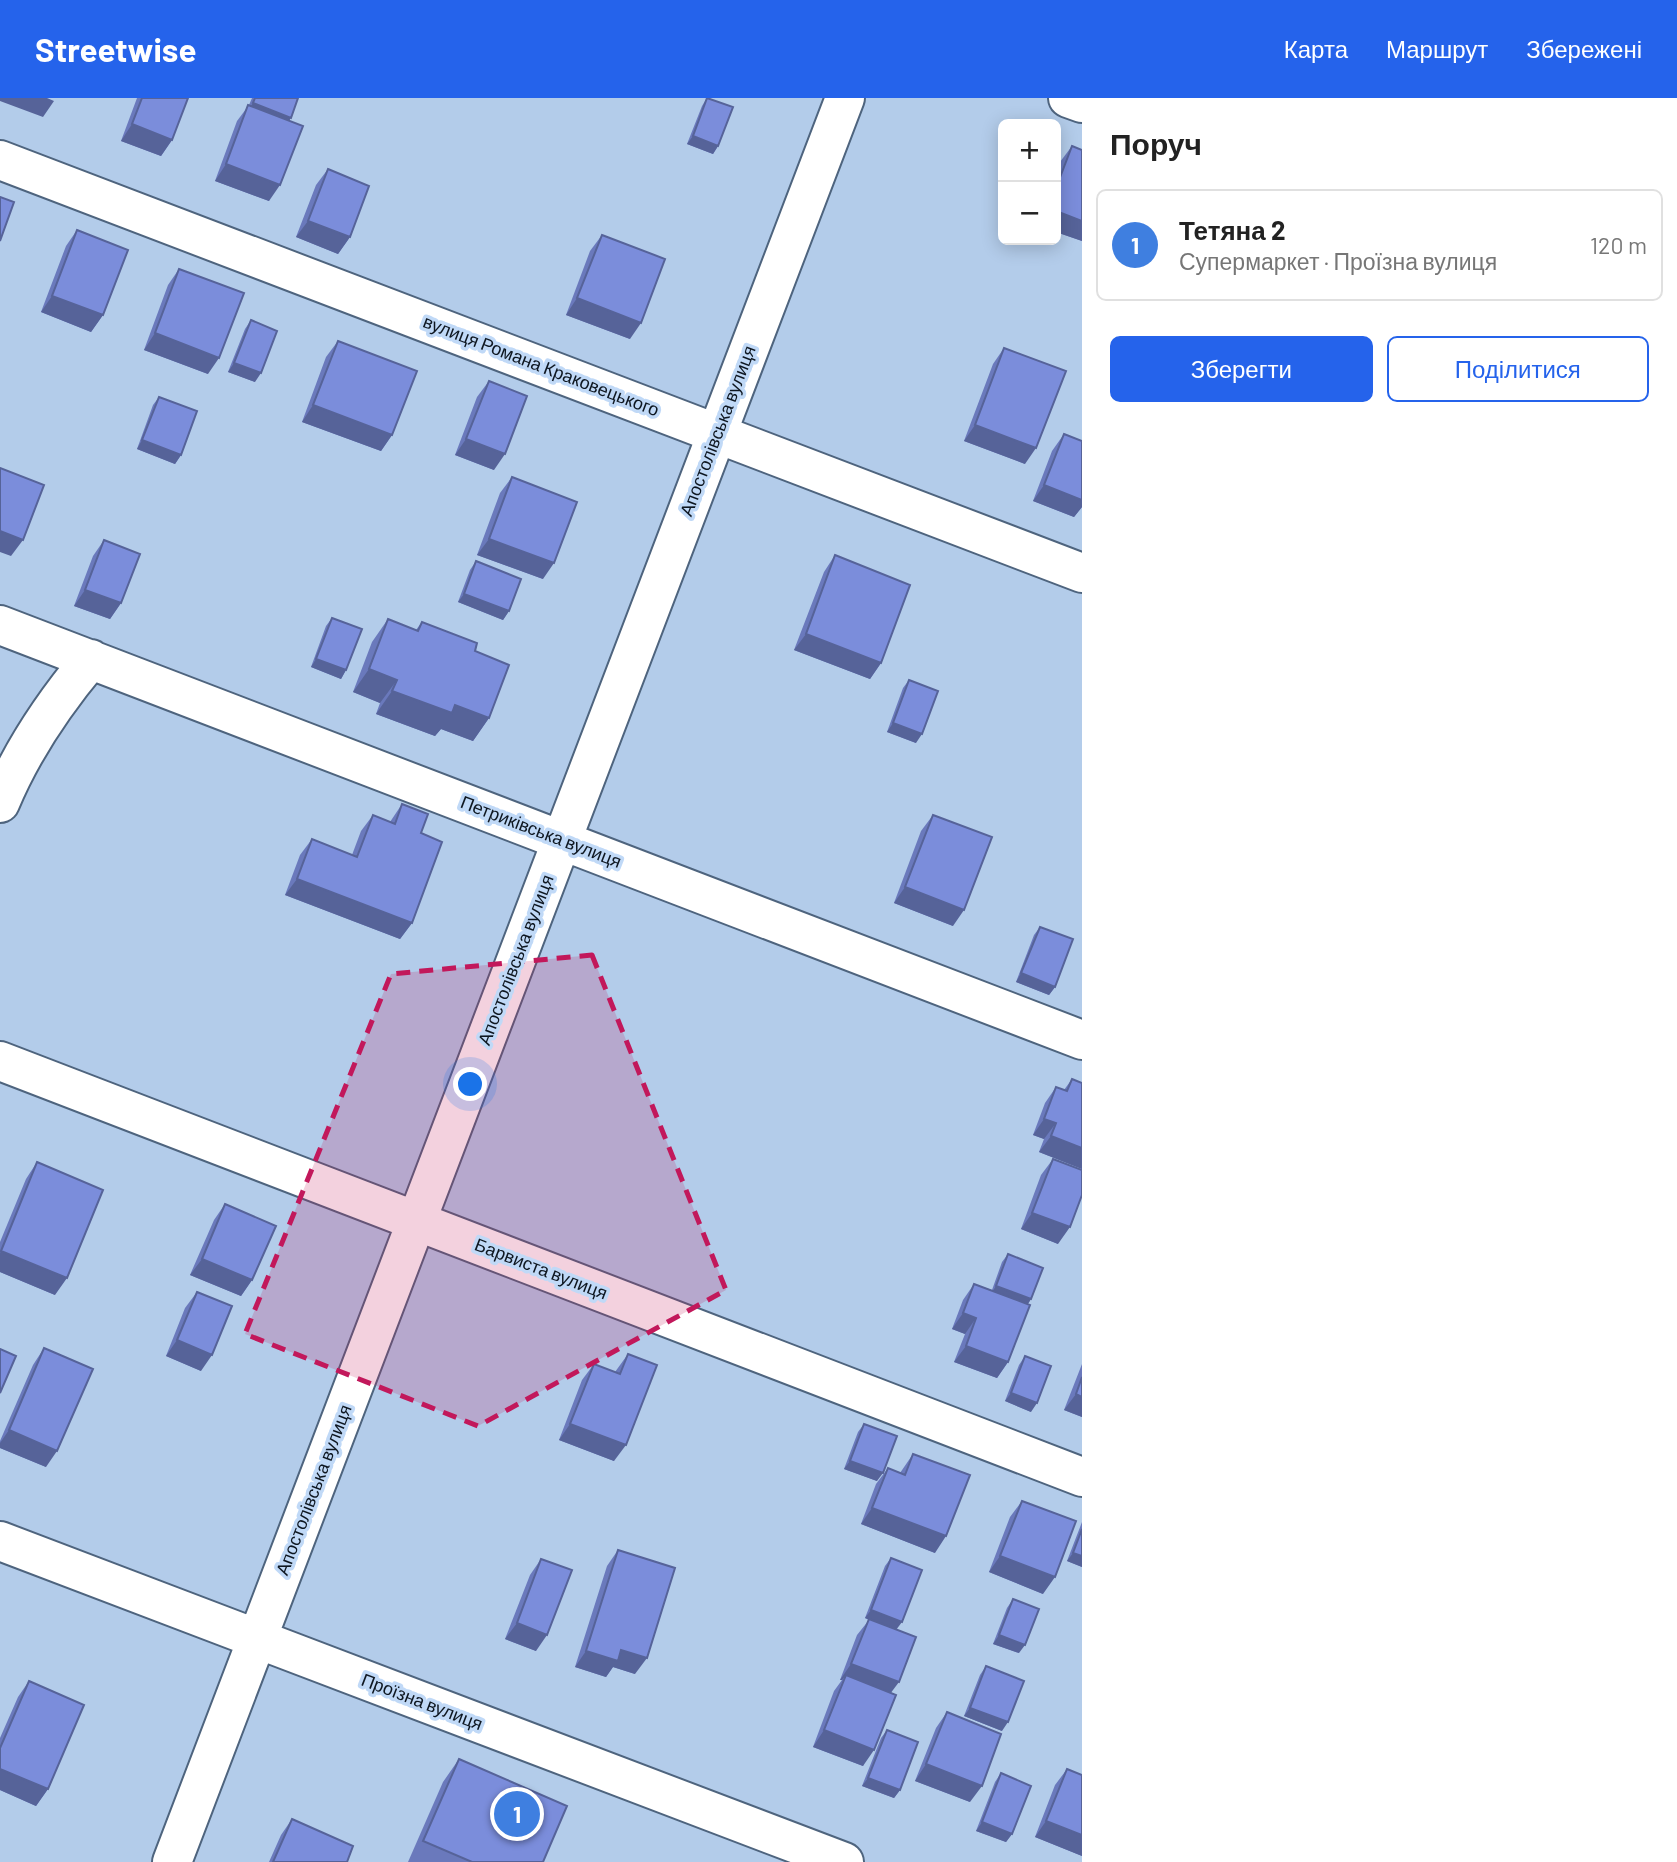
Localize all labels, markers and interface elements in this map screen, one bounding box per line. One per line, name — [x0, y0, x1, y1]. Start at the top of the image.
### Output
text: Streetwise — [35, 29, 196, 69]
text: Карта — [1284, 34, 1348, 63]
text: Маршрут — [1386, 34, 1488, 63]
text: Збережені — [1526, 34, 1642, 63]
map controls — [998, 119, 1061, 245]
button: + — [998, 119, 1061, 182]
text: Поруч — [1110, 125, 1202, 161]
button: − — [998, 182, 1061, 245]
text: Тетяна 2 — [1179, 214, 1286, 245]
text: 1 — [1131, 231, 1139, 259]
text: 120 m — [1590, 231, 1647, 259]
text: Супермаркет · Проїзна вулиця — [1179, 247, 1497, 275]
street label: вулиця Романа Краковецького — [420, 310, 663, 420]
button: Зберегти — [1110, 336, 1373, 402]
button: Поділитися — [1387, 336, 1649, 402]
street label: Апостолівська вулиця — [674, 342, 760, 519]
street label: Петриківська вулиця — [458, 790, 625, 872]
street label: Апостолівська вулиця — [472, 871, 558, 1048]
your location — [453, 1067, 487, 1101]
street label: Барвиста вулиця — [472, 1233, 611, 1304]
street label: Апостолівська вулиця — [270, 1401, 356, 1578]
street label: Проїзна вулиця — [359, 1668, 486, 1734]
pin: 1 — [494, 1788, 540, 1840]

